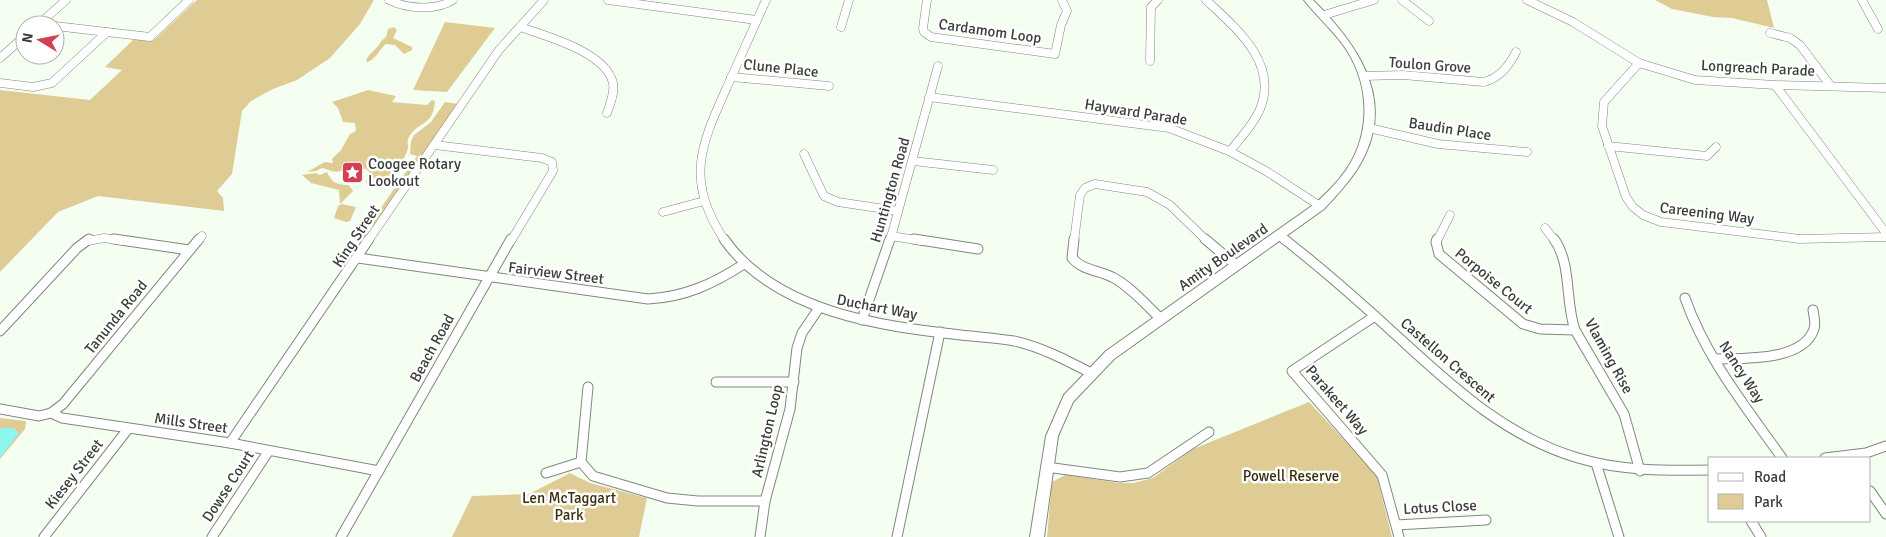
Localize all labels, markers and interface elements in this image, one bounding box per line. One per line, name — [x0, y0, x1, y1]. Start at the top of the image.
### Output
north arrow — [15, 15, 65, 65]
street label: Cardamom Loop — [938, 15, 1043, 47]
text: N — [18, 32, 37, 44]
street label: Toulon Grove — [1388, 53, 1472, 77]
street label: Clune Place — [743, 55, 819, 81]
street label: Longreach Parade — [1700, 56, 1816, 80]
street label: Hayward Parade — [1083, 95, 1189, 129]
street label: Baudin Place — [1407, 114, 1493, 144]
street label: Huntington Road — [866, 135, 914, 245]
place label: Coogee Rotary Lookout — [368, 155, 461, 190]
place icon: Coogee Rotary Lookout — [340, 161, 364, 185]
street label: Careening Way — [1659, 198, 1755, 228]
street label: King Street — [329, 201, 383, 271]
street label: Amity Boulevard — [1175, 219, 1271, 295]
street label: Porpoise Court — [1452, 244, 1536, 318]
street label: Fairview Street — [507, 258, 605, 288]
street label: Tanunda Road — [81, 277, 151, 357]
street label: Duchart Way — [835, 290, 919, 324]
street label: Beach Road — [406, 311, 458, 385]
street label: Castellon Crescent — [1397, 314, 1499, 406]
street label: Vlaming Rise — [1581, 315, 1637, 397]
street label: Nancy Way — [1715, 338, 1769, 406]
street label: Parakeet Way — [1302, 362, 1372, 438]
street label: Arlington Loop — [748, 383, 786, 479]
street label: Mills Street — [153, 409, 229, 437]
street label: Kiesey Street — [41, 435, 107, 513]
street label: Dowse Court — [198, 447, 258, 525]
legend — [1708, 457, 1871, 522]
park label: Powell Reserve — [1243, 467, 1339, 485]
text: Road — [1754, 468, 1786, 486]
park label: Len McTaggart Park — [522, 489, 616, 524]
text: Park — [1754, 493, 1783, 511]
street label: Lotus Close — [1403, 496, 1477, 518]

